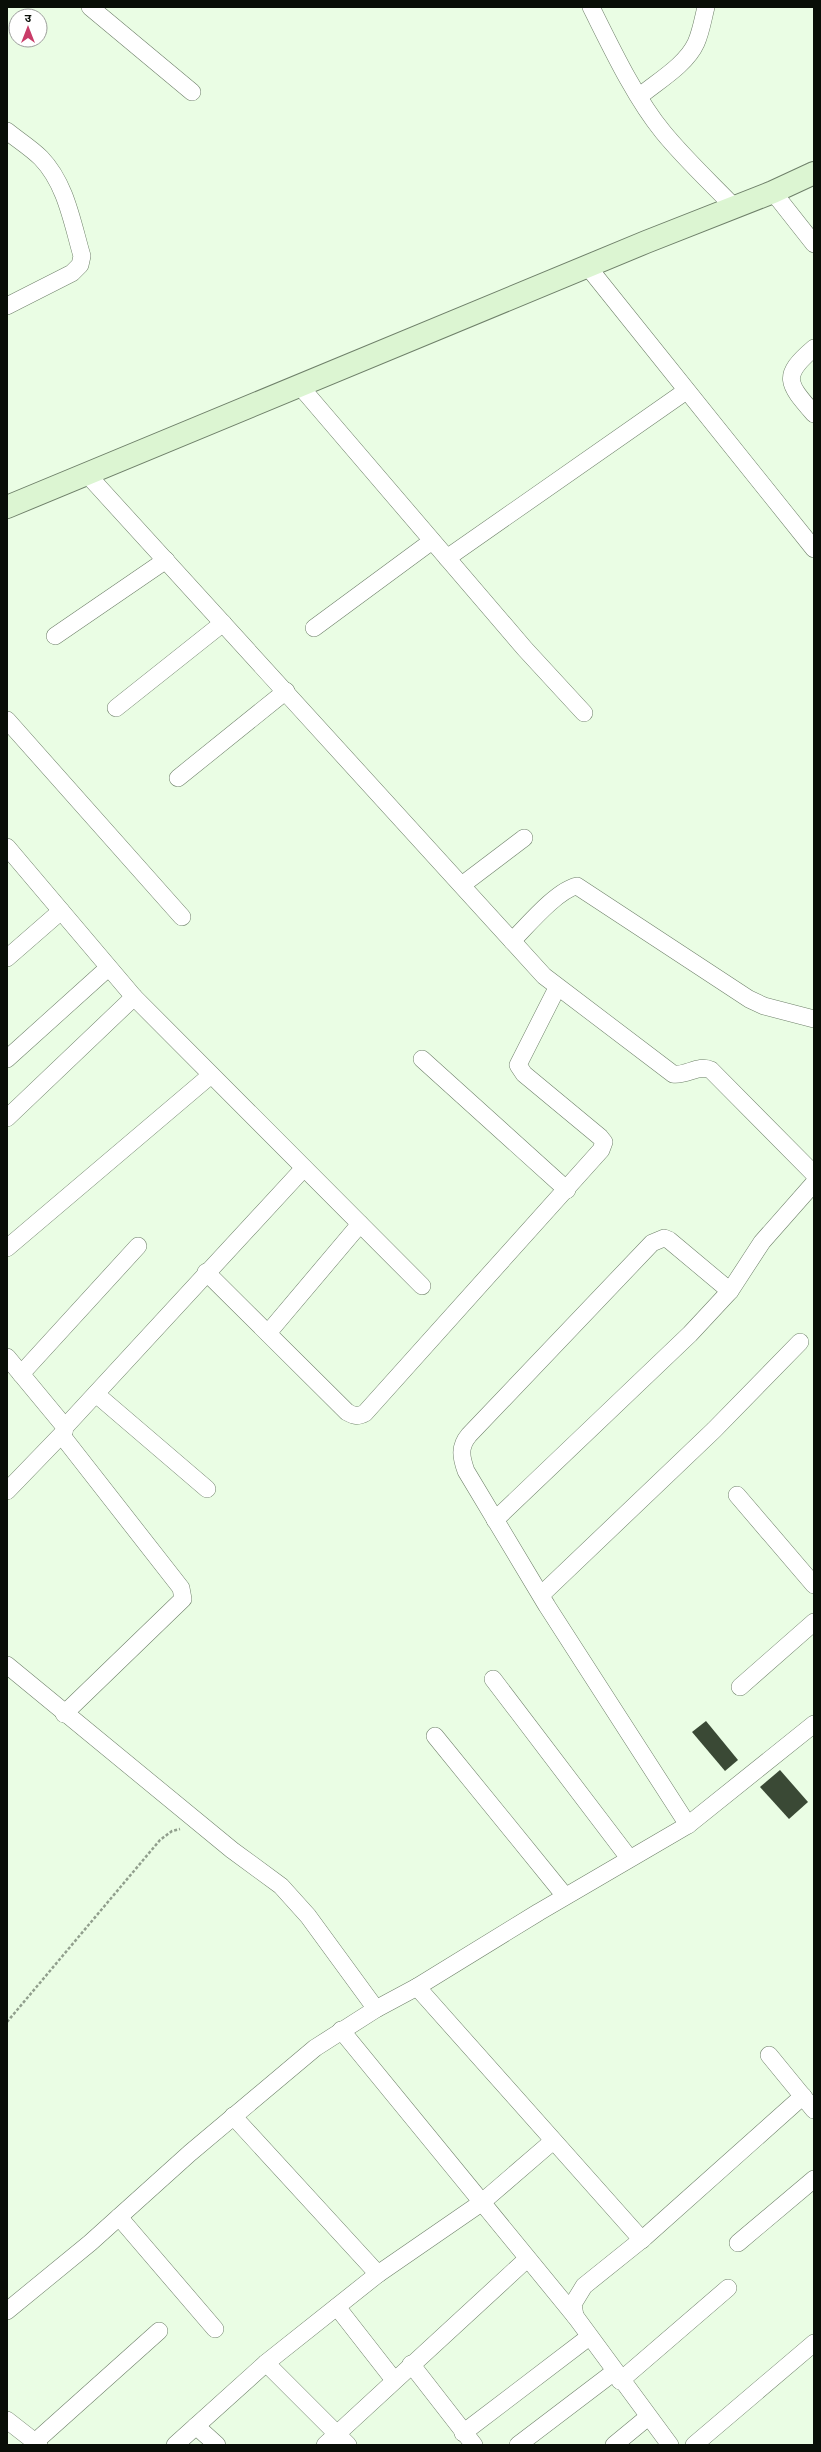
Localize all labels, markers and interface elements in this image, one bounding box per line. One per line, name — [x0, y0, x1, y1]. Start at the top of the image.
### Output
north arrow — [8, 8, 48, 48]
text: उ — [25, 11, 32, 25]

